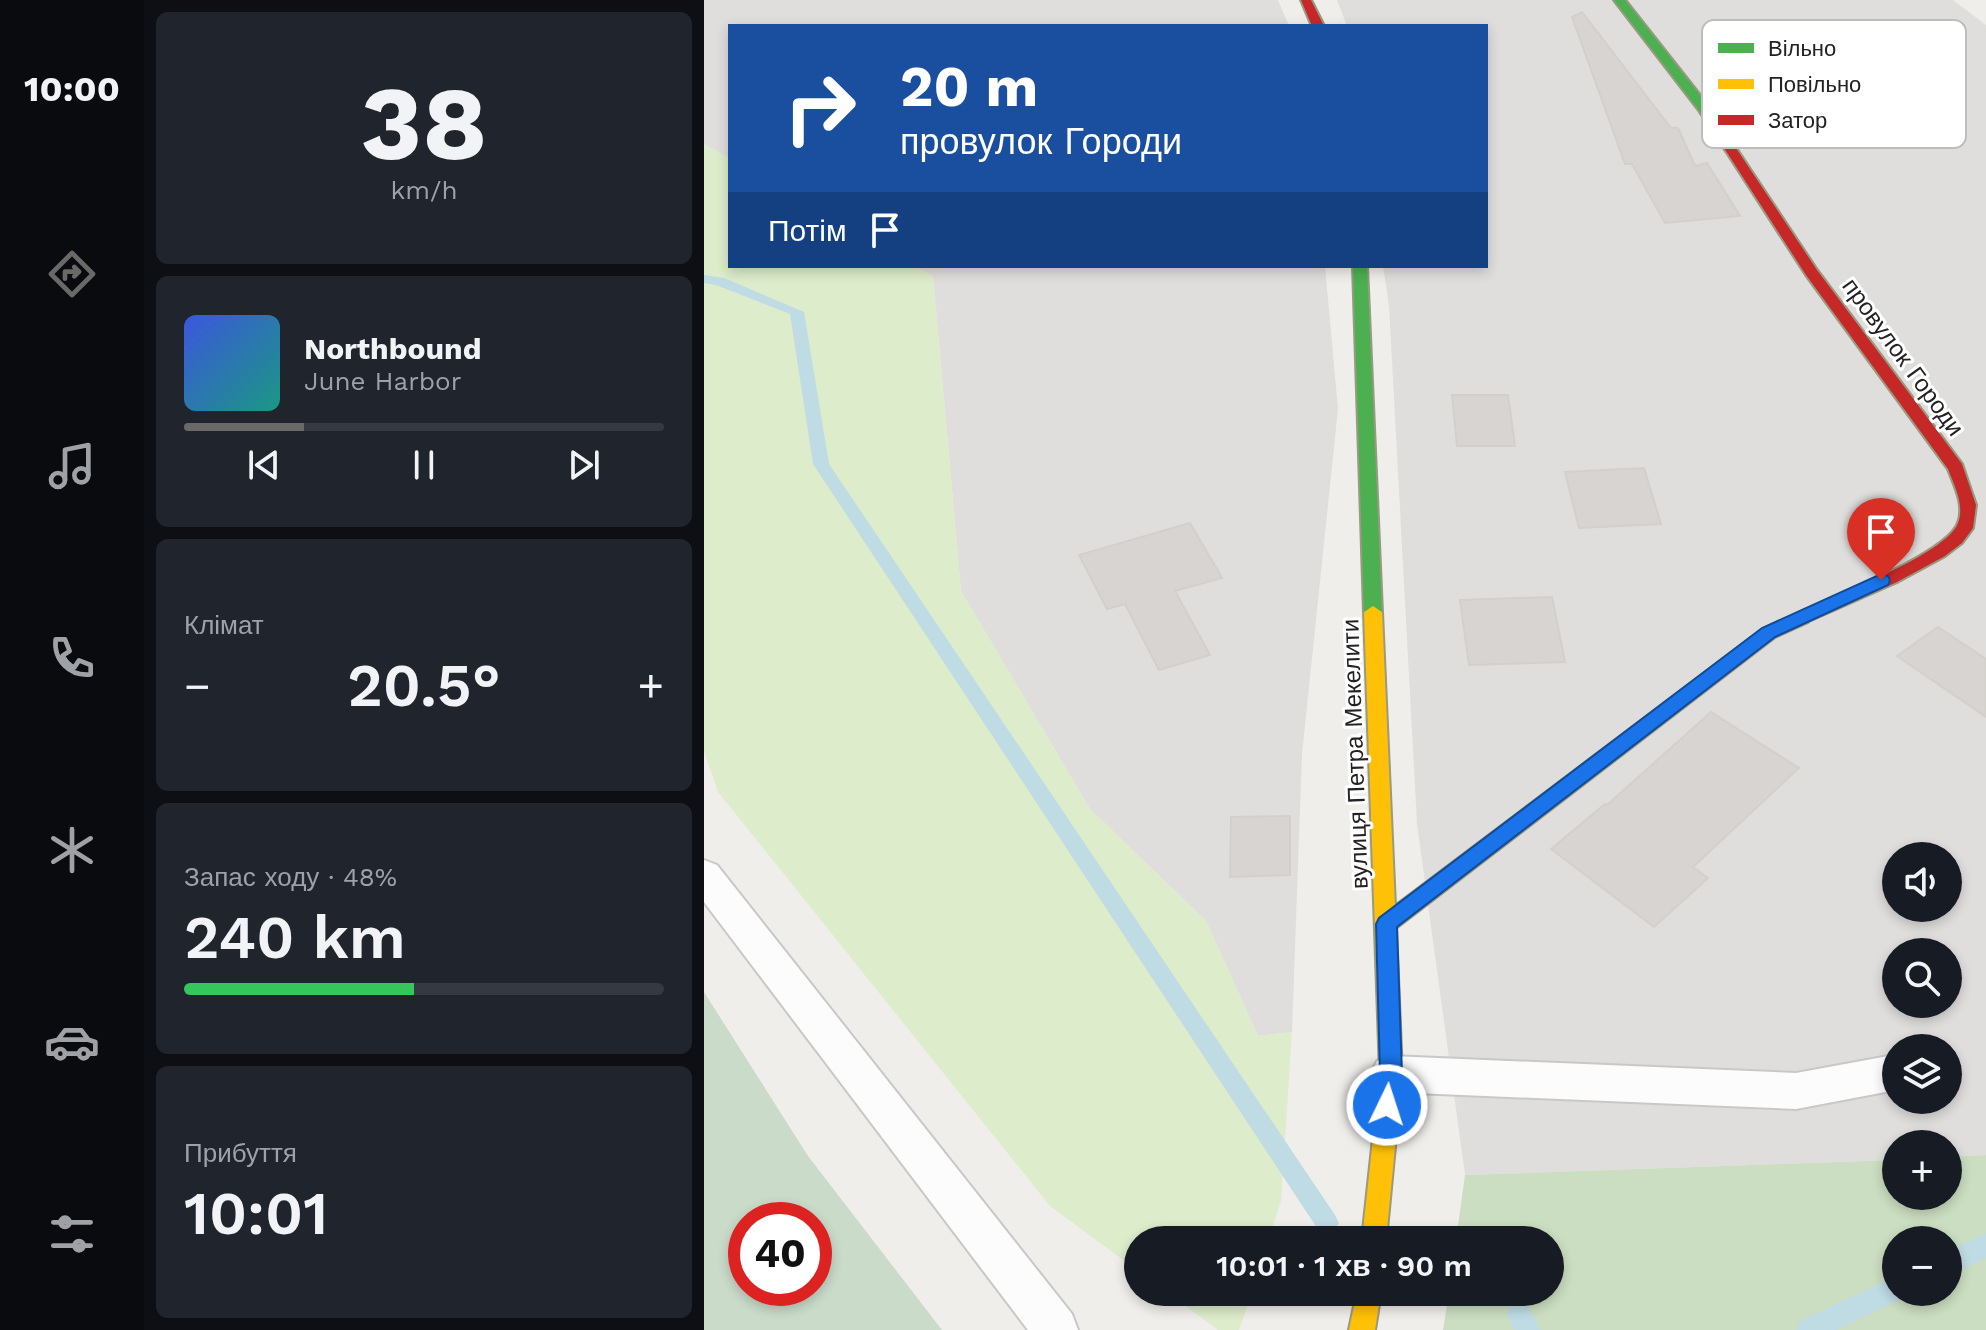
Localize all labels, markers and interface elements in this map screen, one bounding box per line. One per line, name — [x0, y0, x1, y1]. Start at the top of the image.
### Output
legend — [1702, 20, 1966, 148]
text: Вільно — [1768, 36, 1836, 61]
text: 20 m — [900, 54, 1038, 120]
icon: right — [768, 56, 872, 160]
text: 38 — [361, 62, 487, 184]
text: 10:00 — [24, 68, 120, 110]
text: Повільно — [1768, 72, 1861, 97]
text: Затор — [1768, 108, 1827, 133]
text: провулок Городи — [900, 121, 1182, 163]
text: km/h — [391, 175, 457, 205]
icon: arrive — [863, 208, 907, 252]
text: Потім — [768, 213, 847, 248]
icon: directions — [44, 246, 100, 302]
street label: провулок Городи — [1836, 273, 1970, 441]
text: Northbound — [304, 331, 481, 366]
text: June Harbor — [304, 366, 461, 396]
icon: music — [44, 438, 100, 494]
icon: previous — [242, 443, 286, 487]
icon: pause — [402, 443, 446, 487]
icon: next — [562, 443, 606, 487]
pin — [1847, 498, 1915, 580]
icon: arrive — [1859, 510, 1903, 554]
text: Клімат — [184, 610, 264, 640]
street label: вулиця Петра Мекелити — [1336, 618, 1374, 890]
icon: phone — [44, 630, 100, 686]
text: 20.5° — [347, 650, 501, 721]
text: − — [184, 660, 211, 712]
text: + — [637, 660, 664, 712]
icon: climate — [44, 822, 100, 878]
map controls — [1882, 842, 1962, 1306]
button: sound — [1882, 842, 1962, 922]
text: Запас ходу · 48% — [184, 862, 397, 892]
text: 240 km — [184, 902, 406, 973]
button: search — [1882, 938, 1962, 1018]
icon: car — [44, 1014, 100, 1070]
button: layers — [1882, 1034, 1962, 1114]
position arrow — [1345, 1063, 1429, 1147]
button: + — [1882, 1130, 1962, 1210]
text: Прибуття — [184, 1138, 297, 1168]
text: 10:01 — [184, 1178, 328, 1249]
speed limit sign: 40 — [728, 1202, 832, 1306]
icon: filters — [44, 1206, 100, 1262]
button: − — [1882, 1226, 1962, 1306]
text: 10:01 · 1 хв · 90 m — [1216, 1248, 1472, 1283]

